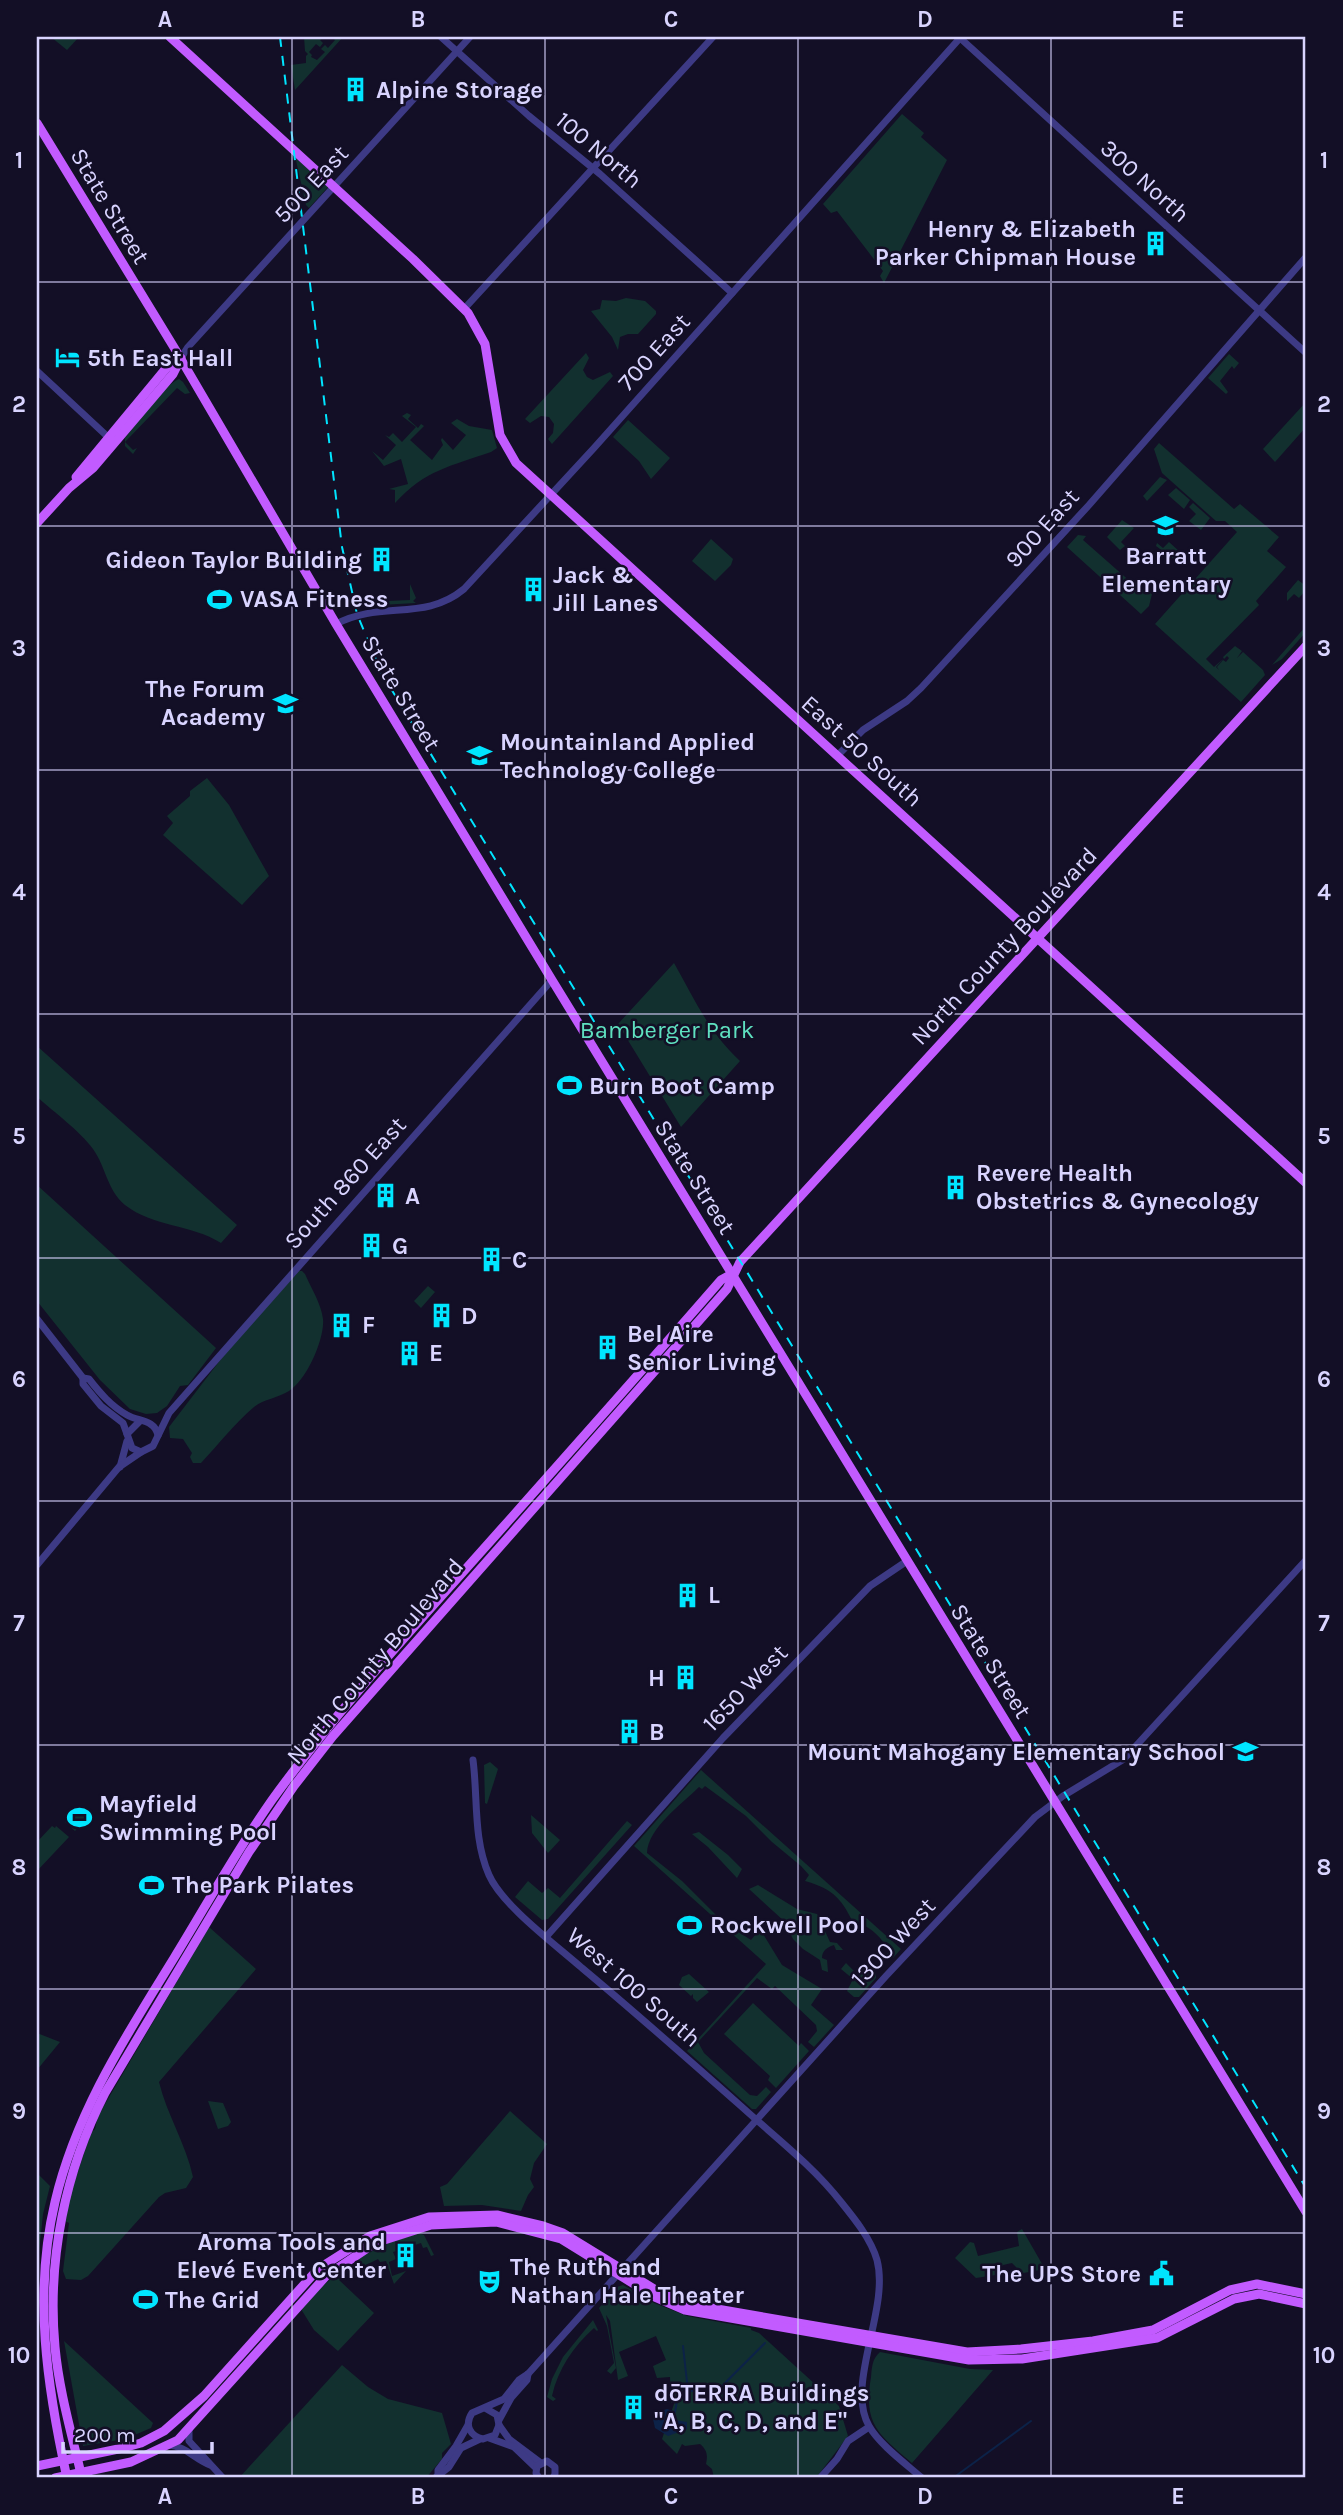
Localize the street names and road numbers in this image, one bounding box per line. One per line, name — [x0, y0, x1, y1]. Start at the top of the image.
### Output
street label: 100 North — [550, 106, 648, 194]
street label: 300 North — [1095, 134, 1195, 228]
street label: 500 East — [268, 139, 354, 229]
street label: State Street — [65, 143, 155, 269]
street label: 700 East — [612, 308, 696, 396]
street label: 900 East — [999, 483, 1085, 573]
street label: State Street — [356, 630, 446, 756]
street label: East 50 South — [796, 689, 928, 813]
street label: North County Boulevard — [905, 841, 1103, 1051]
street label: South 860 East — [278, 1111, 412, 1255]
street label: State Street — [649, 1115, 741, 1239]
street label: North County Boulevard — [281, 1552, 469, 1770]
street label: State Street — [945, 1599, 1037, 1723]
street label: 1650 West — [697, 1639, 793, 1737]
street label: 1300 West — [845, 1892, 941, 1992]
street label: West 100 South — [561, 1921, 707, 2053]

